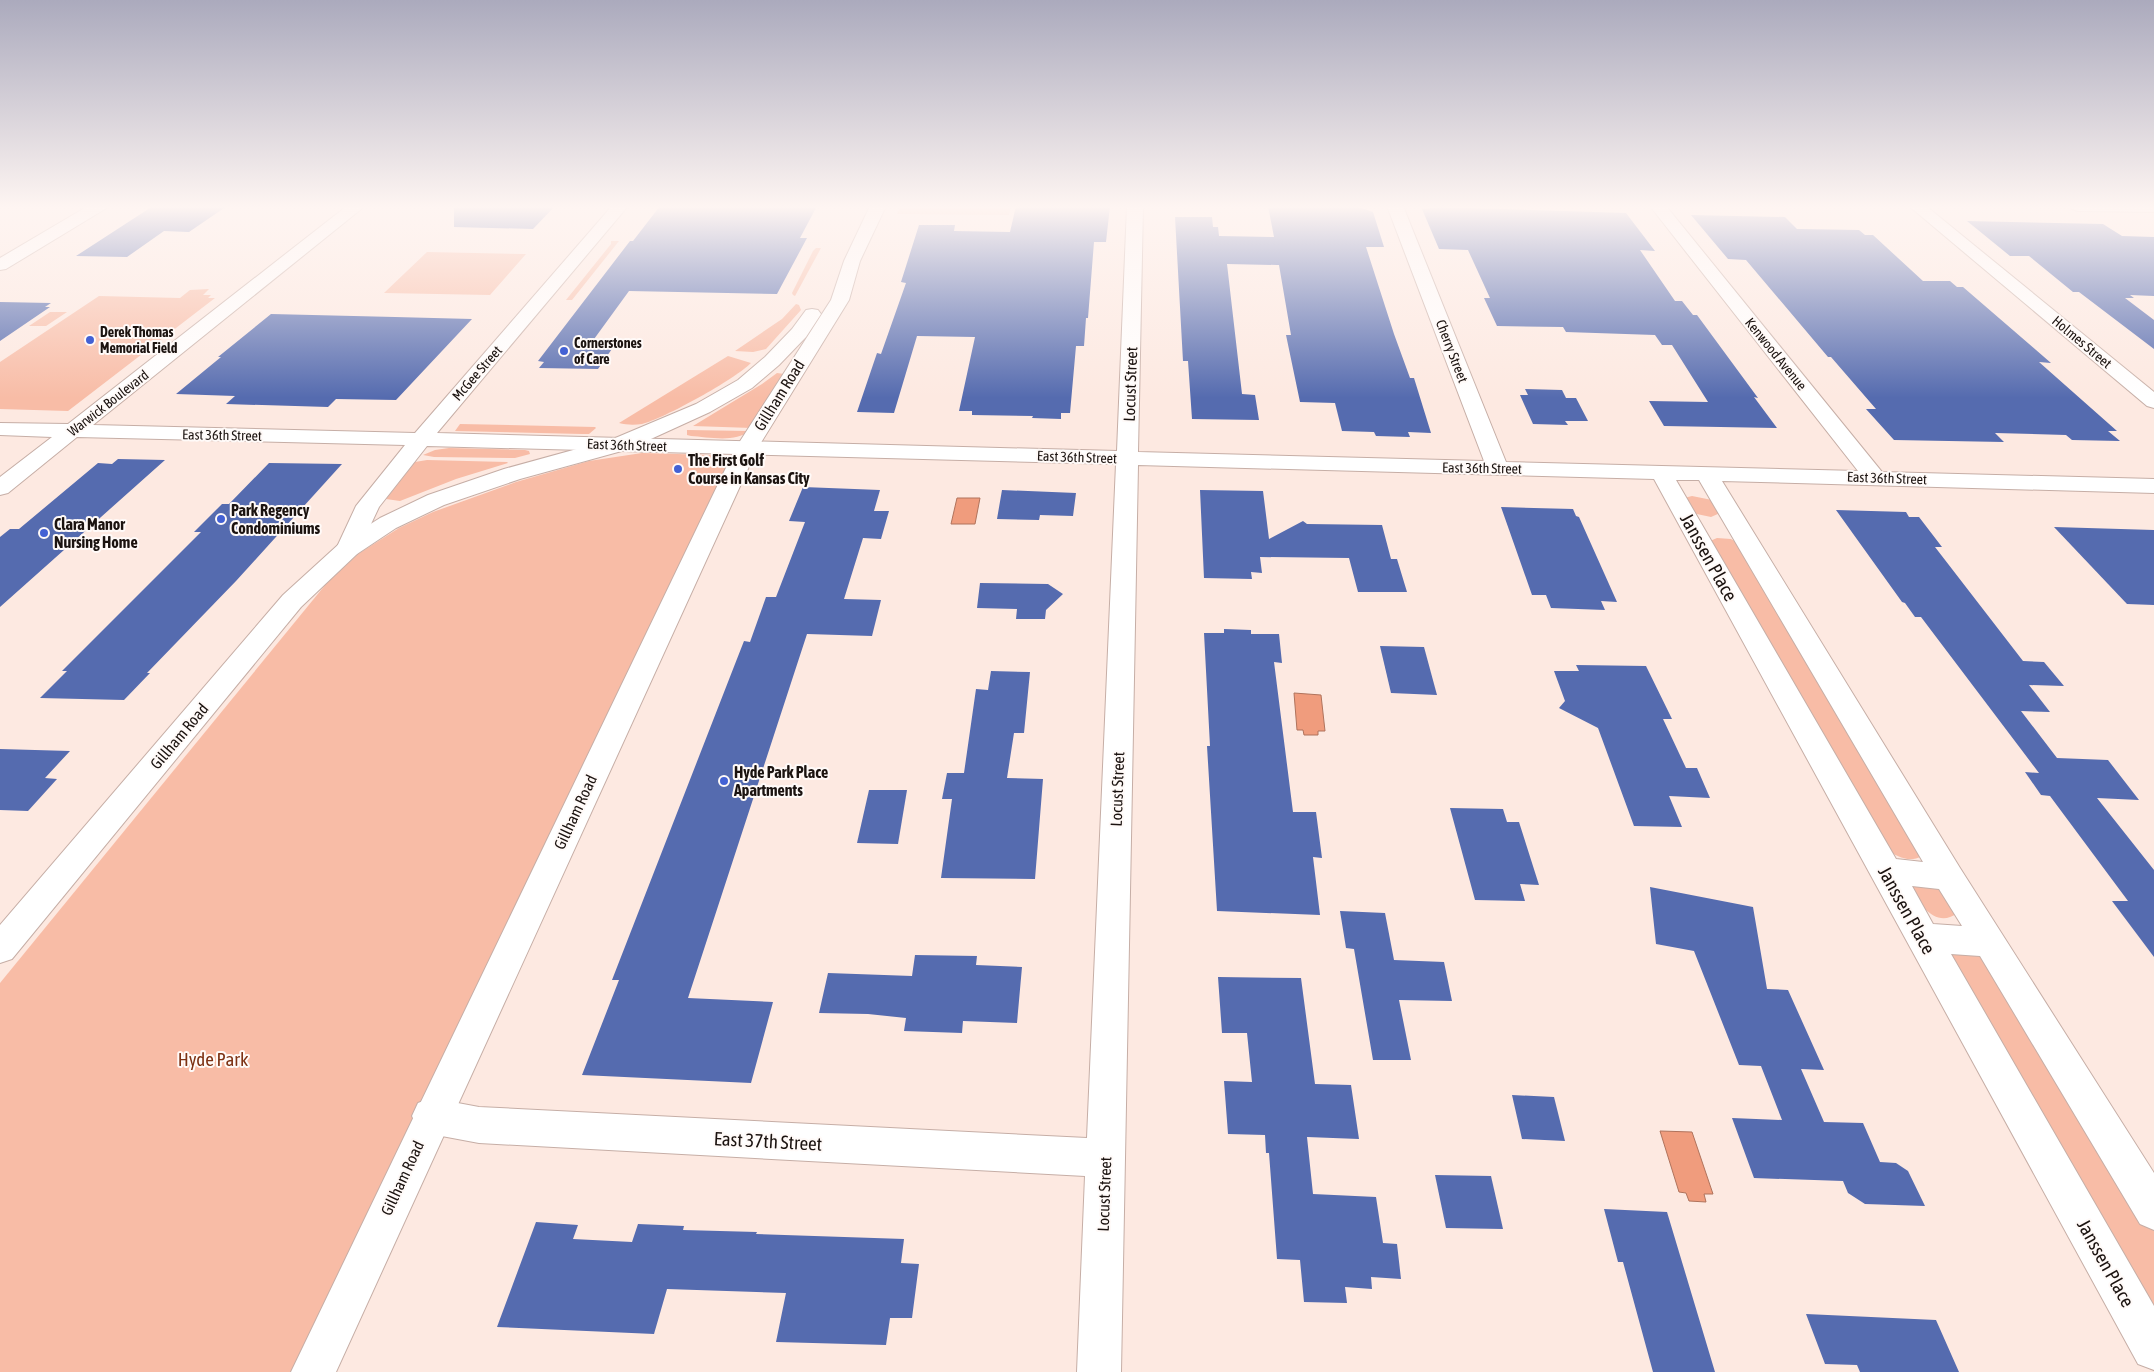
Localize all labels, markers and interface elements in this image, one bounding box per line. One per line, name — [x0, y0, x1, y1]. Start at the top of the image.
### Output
street label: Holmes Street — [2049, 313, 2115, 371]
street label: Kenwood Avenue — [1742, 315, 1810, 393]
street label: Cherry Street — [1433, 317, 1471, 385]
place label: Derek Thomas Memorial Field — [100, 324, 178, 356]
marker: Derek Thomas Memorial Field — [84, 334, 96, 346]
place label: Cornerstones of Care — [574, 335, 642, 367]
street label: McGee Street — [449, 342, 505, 404]
marker: Cornerstones of Care — [558, 345, 570, 357]
street label: Locust Street — [1120, 346, 1140, 422]
street label: Gillham Road — [750, 356, 808, 434]
street label: Warwick Boulevard — [65, 367, 151, 439]
street label: East 36th Street — [182, 426, 262, 444]
street label: East 36th Street — [587, 436, 667, 454]
street label: East 36th Street — [1037, 448, 1117, 466]
place label: The First Golf Course in Kansas City — [688, 451, 810, 487]
street label: East 36th Street — [1442, 459, 1522, 477]
marker: The First Golf Course in Kansas City — [672, 463, 684, 475]
street label: East 36th Street — [1847, 469, 1927, 487]
place label: Park Regency Condominiums — [231, 501, 320, 537]
street label: Janssen Place — [1676, 509, 1742, 605]
marker: Park Regency Condominiums — [215, 513, 227, 525]
place label: Clara Manor Nursing Home — [54, 515, 138, 551]
marker: Clara Manor Nursing Home — [38, 527, 50, 539]
street label: Gillham Road — [146, 700, 212, 772]
street label: Locust Street — [1107, 751, 1127, 827]
place label: Hyde Park Place Apartments — [733, 763, 828, 799]
street label: Gillham Road — [550, 772, 600, 852]
marker: Hyde Park Place Apartments — [718, 775, 730, 787]
street label: Janssen Place — [1874, 862, 1940, 958]
park label: Hyde Park — [178, 1048, 249, 1070]
street label: East 37th Street — [713, 1127, 823, 1155]
street label: Gillham Road — [377, 1138, 427, 1218]
street label: Locust Street — [1094, 1156, 1114, 1232]
street label: Janssen Place — [2073, 1215, 2139, 1311]

